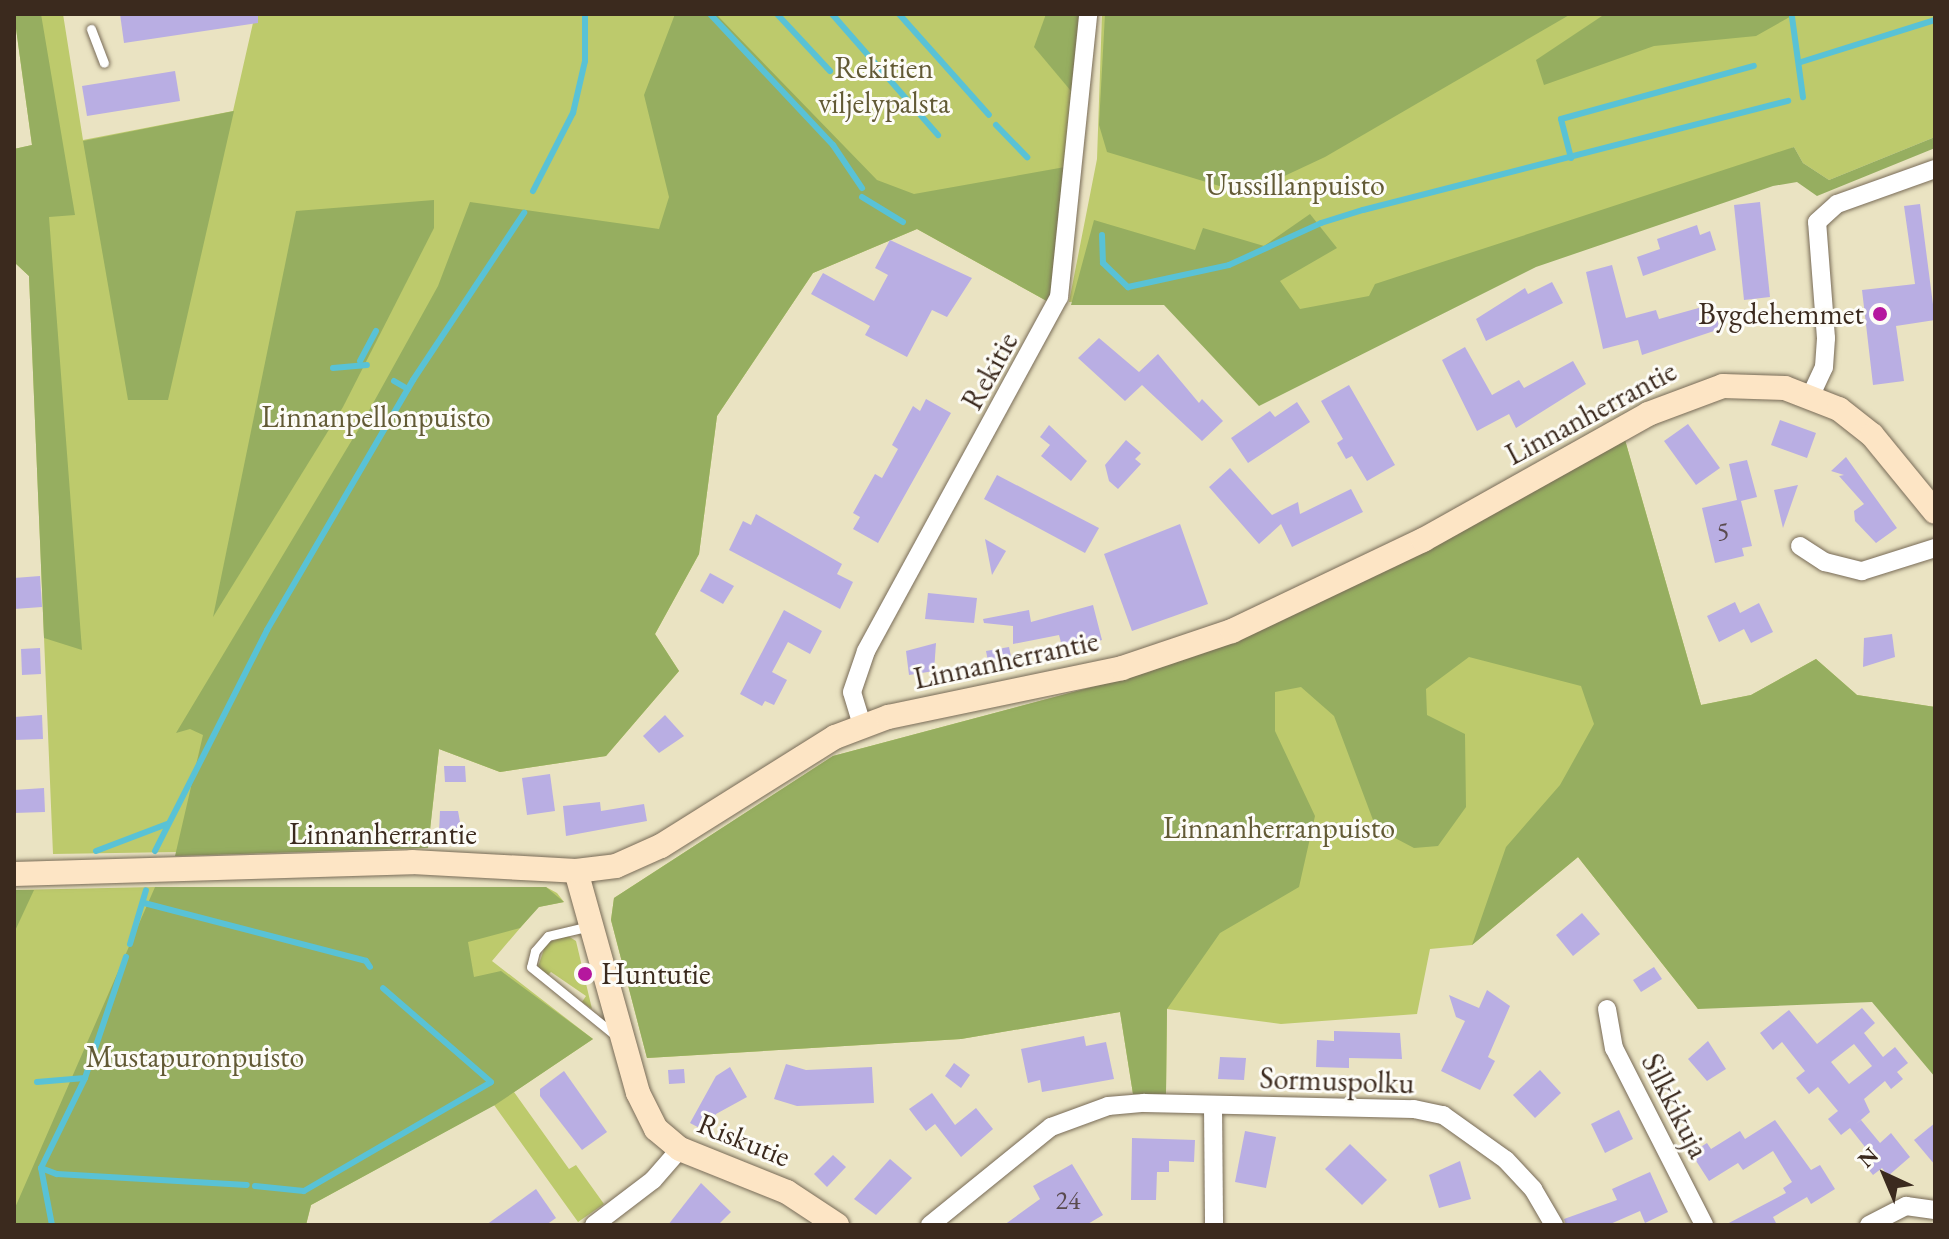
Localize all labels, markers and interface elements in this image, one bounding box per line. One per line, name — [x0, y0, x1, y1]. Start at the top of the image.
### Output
park label: Rekitien viljelypalsta — [818, 50, 950, 120]
park label: Uussillanpuisto — [1205, 167, 1385, 203]
place label: Bygdehemmet — [1698, 296, 1864, 332]
marker: Bygdehemmet — [1871, 305, 1889, 323]
street label: Rekitie — [954, 326, 1026, 416]
street label: Linnanherrantie — [1500, 353, 1682, 473]
park label: Linnanpellonpuisto — [261, 399, 491, 435]
house number: 5 — [1717, 516, 1729, 548]
street label: Linnanherrantie — [910, 623, 1102, 697]
park label: Linnanherranpuisto — [1163, 810, 1395, 846]
street label: Linnanherrantie — [289, 816, 477, 852]
place label: Huntutie — [601, 956, 711, 992]
marker: Huntutie — [576, 965, 594, 983]
park label: Mustapuronpuisto — [86, 1039, 304, 1075]
street label: Silkkikuja — [1633, 1048, 1717, 1164]
street label: Sormuspolku — [1259, 1060, 1415, 1102]
street label: Riskutie — [692, 1105, 796, 1175]
north arrow — [1845, 1135, 1925, 1215]
text: N — [1852, 1141, 1884, 1174]
house number: 24 — [1056, 1185, 1080, 1217]

